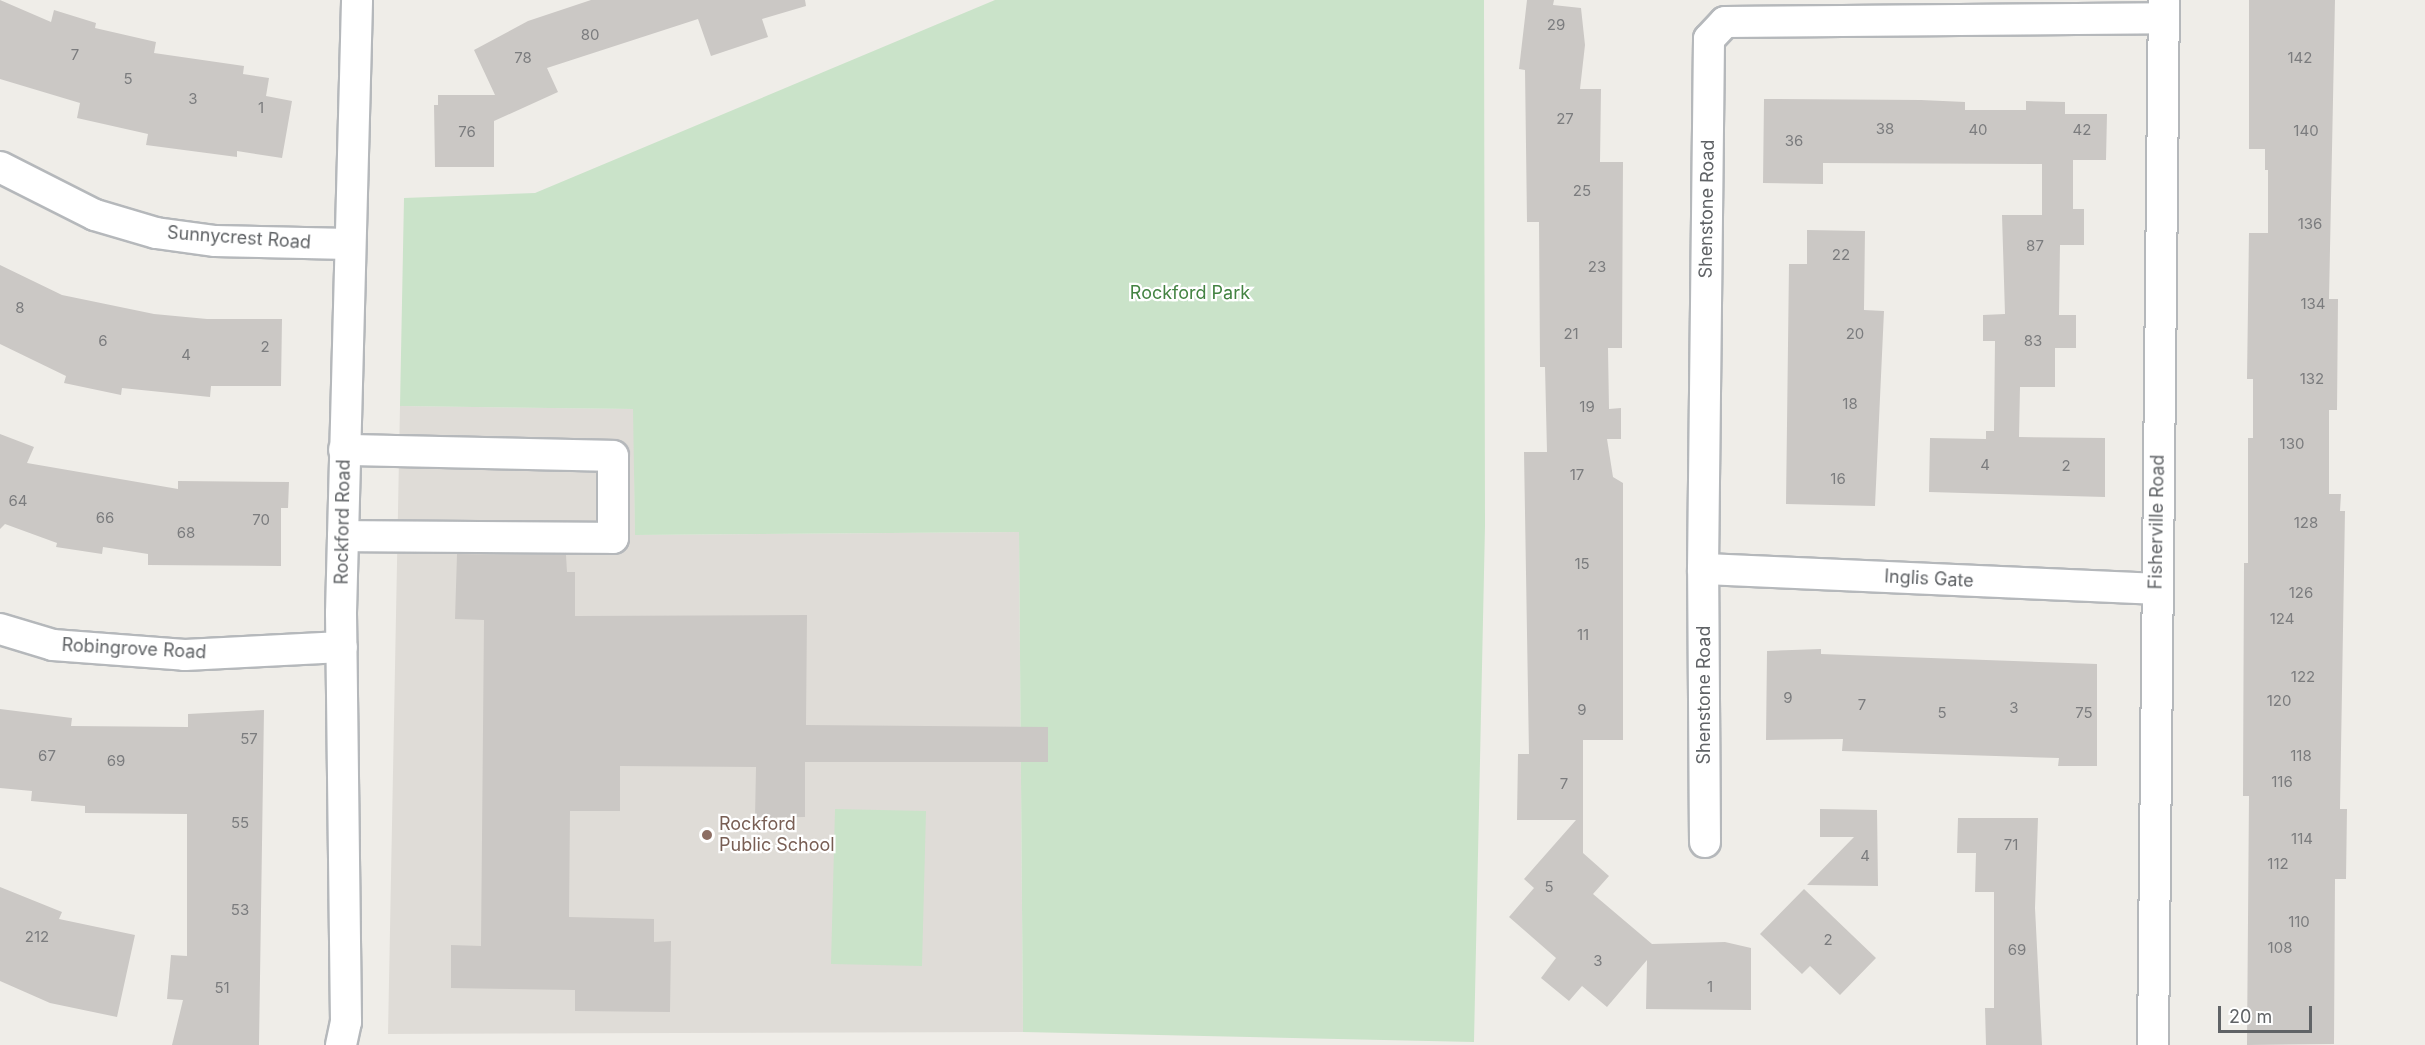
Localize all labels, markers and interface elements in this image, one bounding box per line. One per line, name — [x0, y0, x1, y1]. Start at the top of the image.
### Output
house number: 29 — [1547, 16, 1565, 34]
house number: 80 — [581, 26, 599, 44]
house number: 7 — [71, 46, 79, 64]
house number: 78 — [514, 49, 532, 67]
house number: 142 — [2288, 49, 2312, 67]
house number: 5 — [123, 70, 133, 88]
house number: 3 — [188, 90, 198, 108]
house number: 1 — [258, 99, 264, 117]
house number: 27 — [1556, 110, 1574, 128]
house number: 38 — [1876, 120, 1894, 138]
house number: 40 — [1968, 121, 1988, 139]
house number: 42 — [2073, 121, 2091, 139]
house number: 140 — [2293, 122, 2319, 140]
house number: 76 — [458, 123, 476, 141]
house number: 36 — [1785, 132, 1803, 150]
street label: Shenstone Road — [1695, 139, 1719, 279]
house number: 25 — [1573, 182, 1591, 200]
house number: 136 — [2298, 215, 2322, 233]
street label: Sunnycrest Road — [166, 222, 312, 254]
house number: 87 — [2026, 237, 2044, 255]
house number: 22 — [1832, 246, 1850, 264]
house number: 23 — [1588, 258, 1606, 276]
park label: Rockford Park — [1130, 282, 1250, 304]
house number: 134 — [2300, 295, 2326, 313]
house number: 8 — [15, 299, 25, 317]
house number: 21 — [1563, 325, 1579, 343]
house number: 20 — [1846, 325, 1864, 343]
house number: 6 — [98, 332, 108, 350]
house number: 83 — [2024, 332, 2042, 350]
house number: 2 — [260, 338, 270, 356]
house number: 4 — [181, 346, 191, 364]
house number: 132 — [2300, 370, 2324, 388]
house number: 18 — [1842, 395, 1858, 413]
house number: 19 — [1579, 398, 1595, 416]
house number: 130 — [2280, 435, 2304, 453]
street label: Fisherville Road — [2145, 454, 2169, 590]
house number: 4 — [1980, 456, 1990, 474]
house number: 2 — [2061, 457, 2071, 475]
street label: Rockford Road — [331, 459, 355, 585]
house number: 17 — [1570, 466, 1584, 484]
house number: 16 — [1830, 470, 1846, 488]
house number: 64 — [9, 492, 27, 510]
house number: 66 — [96, 509, 114, 527]
house number: 70 — [252, 511, 270, 529]
house number: 128 — [2294, 514, 2318, 532]
house number: 68 — [177, 524, 195, 542]
house number: 15 — [1574, 555, 1590, 573]
street label: Inglis Gate — [1884, 566, 1974, 592]
house number: 126 — [2289, 584, 2313, 602]
house number: 124 — [2270, 610, 2294, 628]
house number: 11 — [1577, 626, 1589, 644]
street label: Shenstone Road — [1693, 626, 1715, 764]
street label: Robingrove Road — [61, 634, 207, 664]
house number: 122 — [2291, 668, 2315, 686]
house number: 9 — [1783, 689, 1793, 707]
house number: 120 — [2267, 692, 2291, 710]
house number: 7 — [1858, 696, 1866, 714]
house number: 3 — [2009, 699, 2019, 717]
house number: 9 — [1577, 701, 1587, 719]
house number: 5 — [1937, 704, 1947, 722]
house number: 75 — [2075, 704, 2093, 722]
house number: 57 — [240, 730, 258, 748]
house number: 67 — [38, 747, 56, 765]
house number: 118 — [2290, 747, 2312, 765]
house number: 69 — [107, 752, 125, 770]
house number: 116 — [2271, 773, 2293, 791]
house number: 7 — [1560, 775, 1568, 793]
house number: 55 — [231, 814, 249, 832]
place label: Rockford Public School — [719, 814, 835, 856]
marker: Rockford Public School — [700, 828, 714, 842]
house number: 114 — [2291, 830, 2313, 848]
house number: 71 — [2004, 836, 2018, 854]
house number: 4 — [1860, 847, 1870, 865]
house number: 112 — [2267, 855, 2289, 873]
house number: 5 — [1544, 878, 1554, 896]
house number: 53 — [231, 901, 249, 919]
house number: 110 — [2288, 913, 2310, 931]
house number: 212 — [25, 928, 49, 946]
house number: 2 — [1823, 931, 1833, 949]
house number: 108 — [2268, 939, 2292, 957]
house number: 69 — [2008, 941, 2026, 959]
house number: 3 — [1593, 952, 1603, 970]
house number: 1 — [1707, 978, 1713, 996]
house number: 51 — [214, 979, 230, 997]
scale bar — [2221, 994, 2316, 1032]
text: 20 m — [2229, 1006, 2272, 1027]

